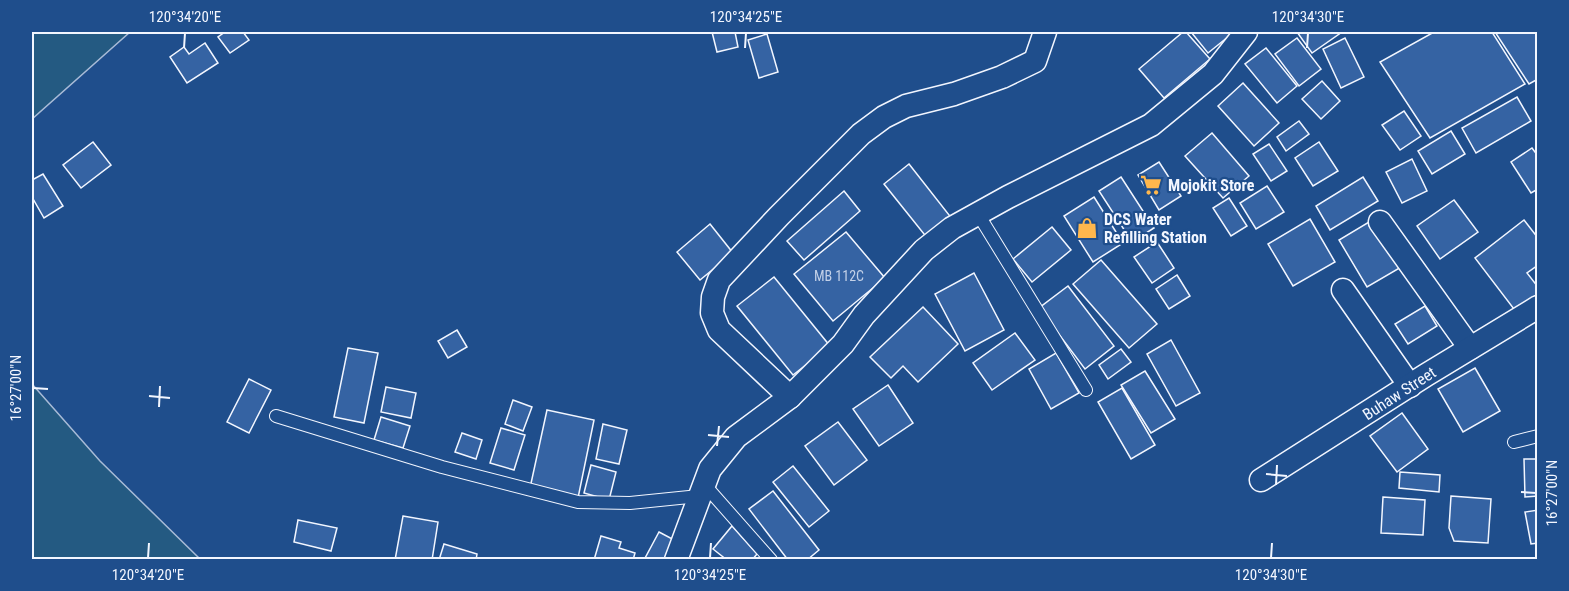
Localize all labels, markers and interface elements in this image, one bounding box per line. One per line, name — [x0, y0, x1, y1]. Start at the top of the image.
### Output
text: 120°34'20"E — [149, 8, 221, 26]
text: 120°34'25"E — [710, 8, 782, 26]
text: 120°34'30"E — [1272, 8, 1344, 26]
supermarket icon: Mojokit Store — [1139, 173, 1163, 197]
place label: Mojokit Store — [1168, 176, 1255, 195]
place label: DCS Water Refilling Station — [1104, 210, 1207, 247]
shop icon: DCS Water Refilling Station — [1075, 216, 1099, 240]
house number: MB 112C — [814, 268, 864, 284]
text: 16°27'00"N — [7, 355, 25, 421]
street label: Buhaw Street — [1359, 363, 1440, 424]
text: 16°27'00"N — [1543, 460, 1561, 526]
text: 120°34'20"E — [112, 566, 184, 584]
text: 120°34'25"E — [674, 566, 746, 584]
text: 120°34'30"E — [1235, 566, 1307, 584]

